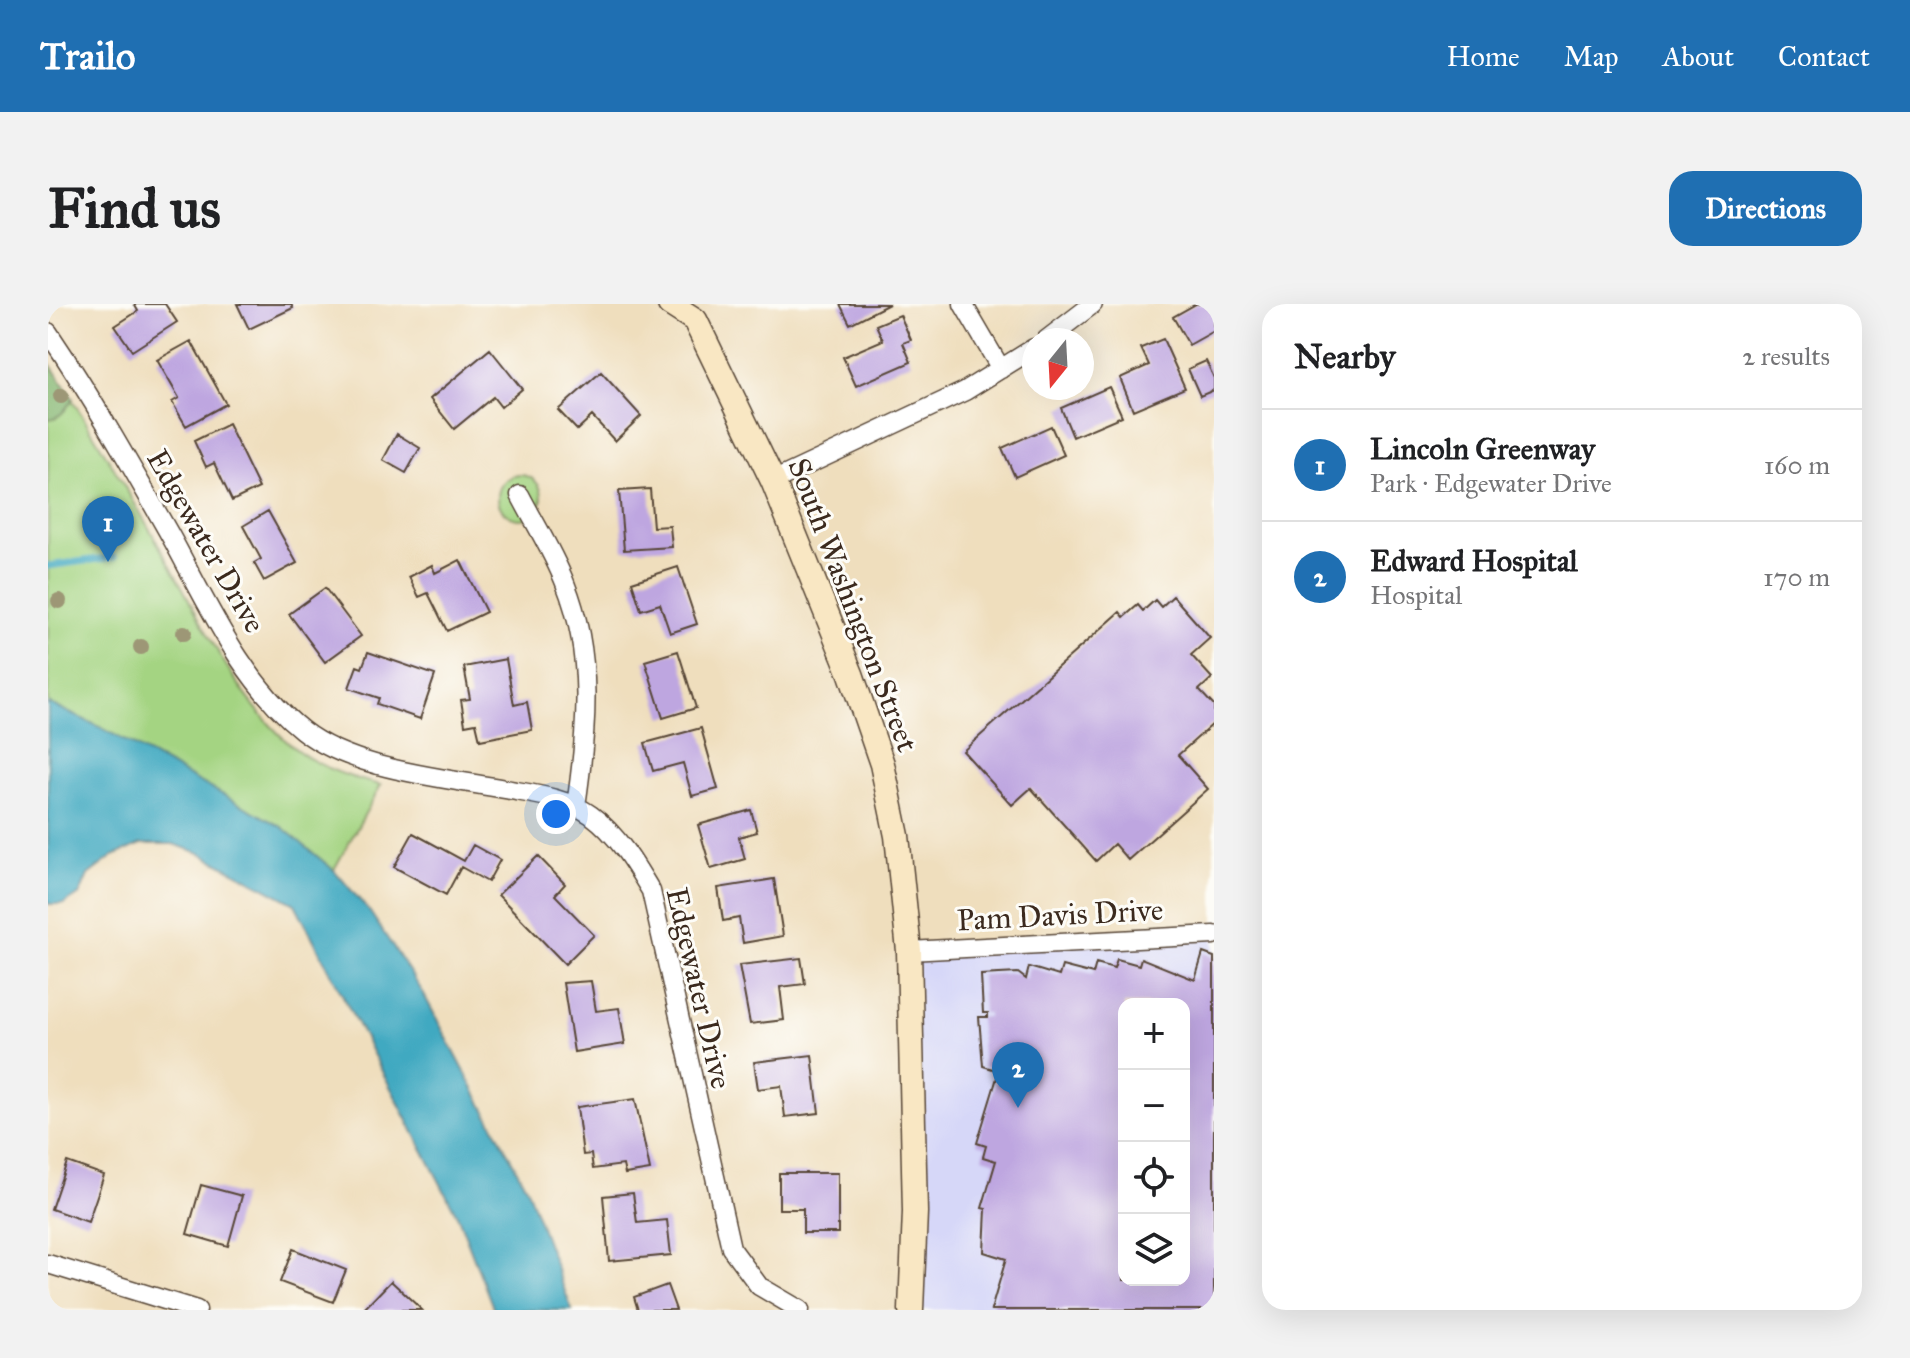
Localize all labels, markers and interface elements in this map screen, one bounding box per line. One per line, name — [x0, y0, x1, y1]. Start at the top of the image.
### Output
text: Trailo — [40, 33, 135, 79]
text: Home — [1447, 39, 1520, 74]
text: Map — [1564, 39, 1618, 74]
text: About — [1662, 39, 1734, 74]
text: Contact — [1778, 39, 1870, 74]
button: Directions — [1669, 171, 1862, 246]
text: Find us — [48, 174, 221, 242]
north arrow — [1022, 328, 1094, 400]
text: Nearby — [1294, 336, 1396, 377]
text: 2 results — [1742, 340, 1830, 372]
text: Lincoln Greenway — [1370, 431, 1595, 467]
street label: Edgewater Drive — [139, 443, 273, 639]
text: 1 — [1315, 449, 1325, 481]
text: 160 m — [1764, 449, 1830, 481]
street label: South Washington Street — [780, 453, 926, 757]
text: Park · Edgewater Drive — [1370, 467, 1612, 499]
pin: 1 — [82, 496, 134, 562]
text: Edward Hospital — [1370, 543, 1578, 579]
text: 2 — [1314, 561, 1326, 593]
text: 170 m — [1763, 561, 1830, 593]
text: Hospital — [1370, 579, 1462, 611]
your location — [536, 794, 576, 834]
street label: Edgewater Drive — [658, 884, 740, 1092]
street label: Pam Davis Drive — [956, 892, 1164, 938]
map controls — [1118, 998, 1190, 1286]
button: + — [1118, 998, 1190, 1070]
pin: 2 — [992, 1042, 1044, 1108]
button: − — [1118, 1070, 1190, 1142]
button: locate — [1118, 1142, 1190, 1214]
button: layers — [1118, 1214, 1190, 1286]

